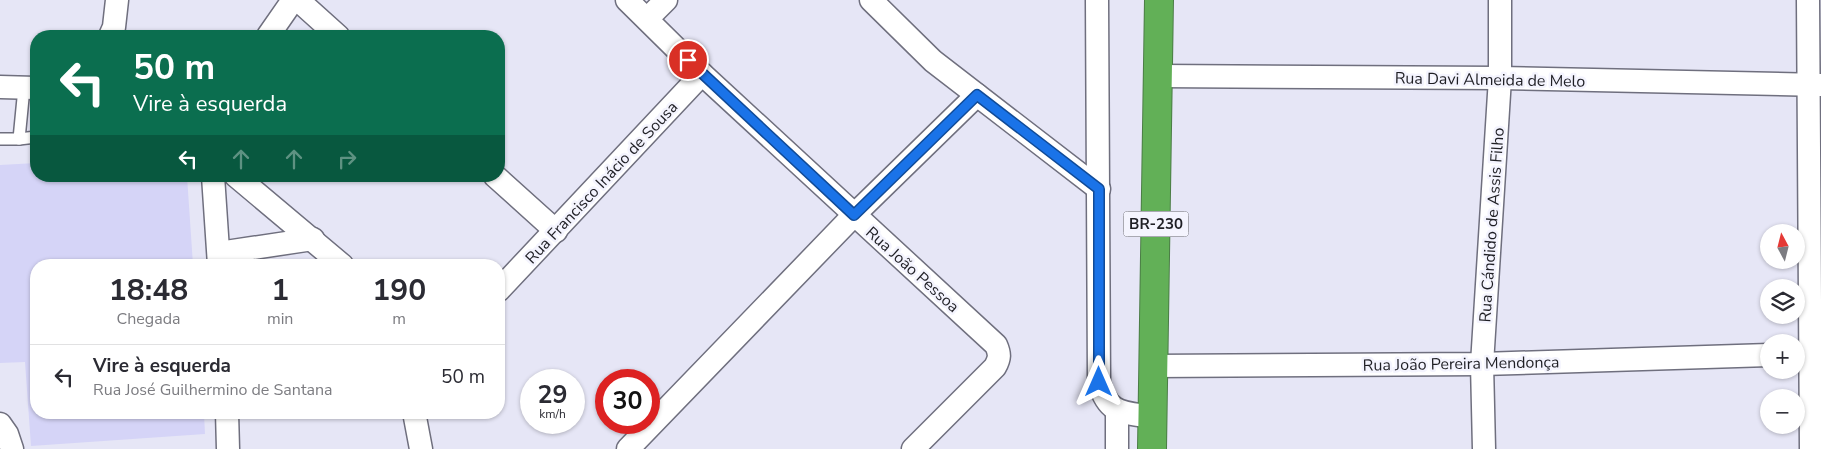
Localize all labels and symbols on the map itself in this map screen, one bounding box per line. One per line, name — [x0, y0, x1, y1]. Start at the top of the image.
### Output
pin — [667, 39, 709, 81]
street label: Rua Davi Almeida de Melo — [1395, 67, 1586, 93]
street label: Rua Francisco Inácio de Sousa — [520, 97, 683, 269]
street label: Rua Cándido de Assis Filho — [1474, 127, 1510, 323]
road number: BR-230 — [1124, 212, 1188, 236]
street label: Rua João Pessoa — [861, 222, 964, 318]
north arrow — [1760, 224, 1805, 269]
street label: Rua João Pereira Mendonça — [1363, 351, 1560, 377]
position arrow — [1072, 355, 1124, 407]
speed limit sign: 30 — [595, 369, 660, 434]

